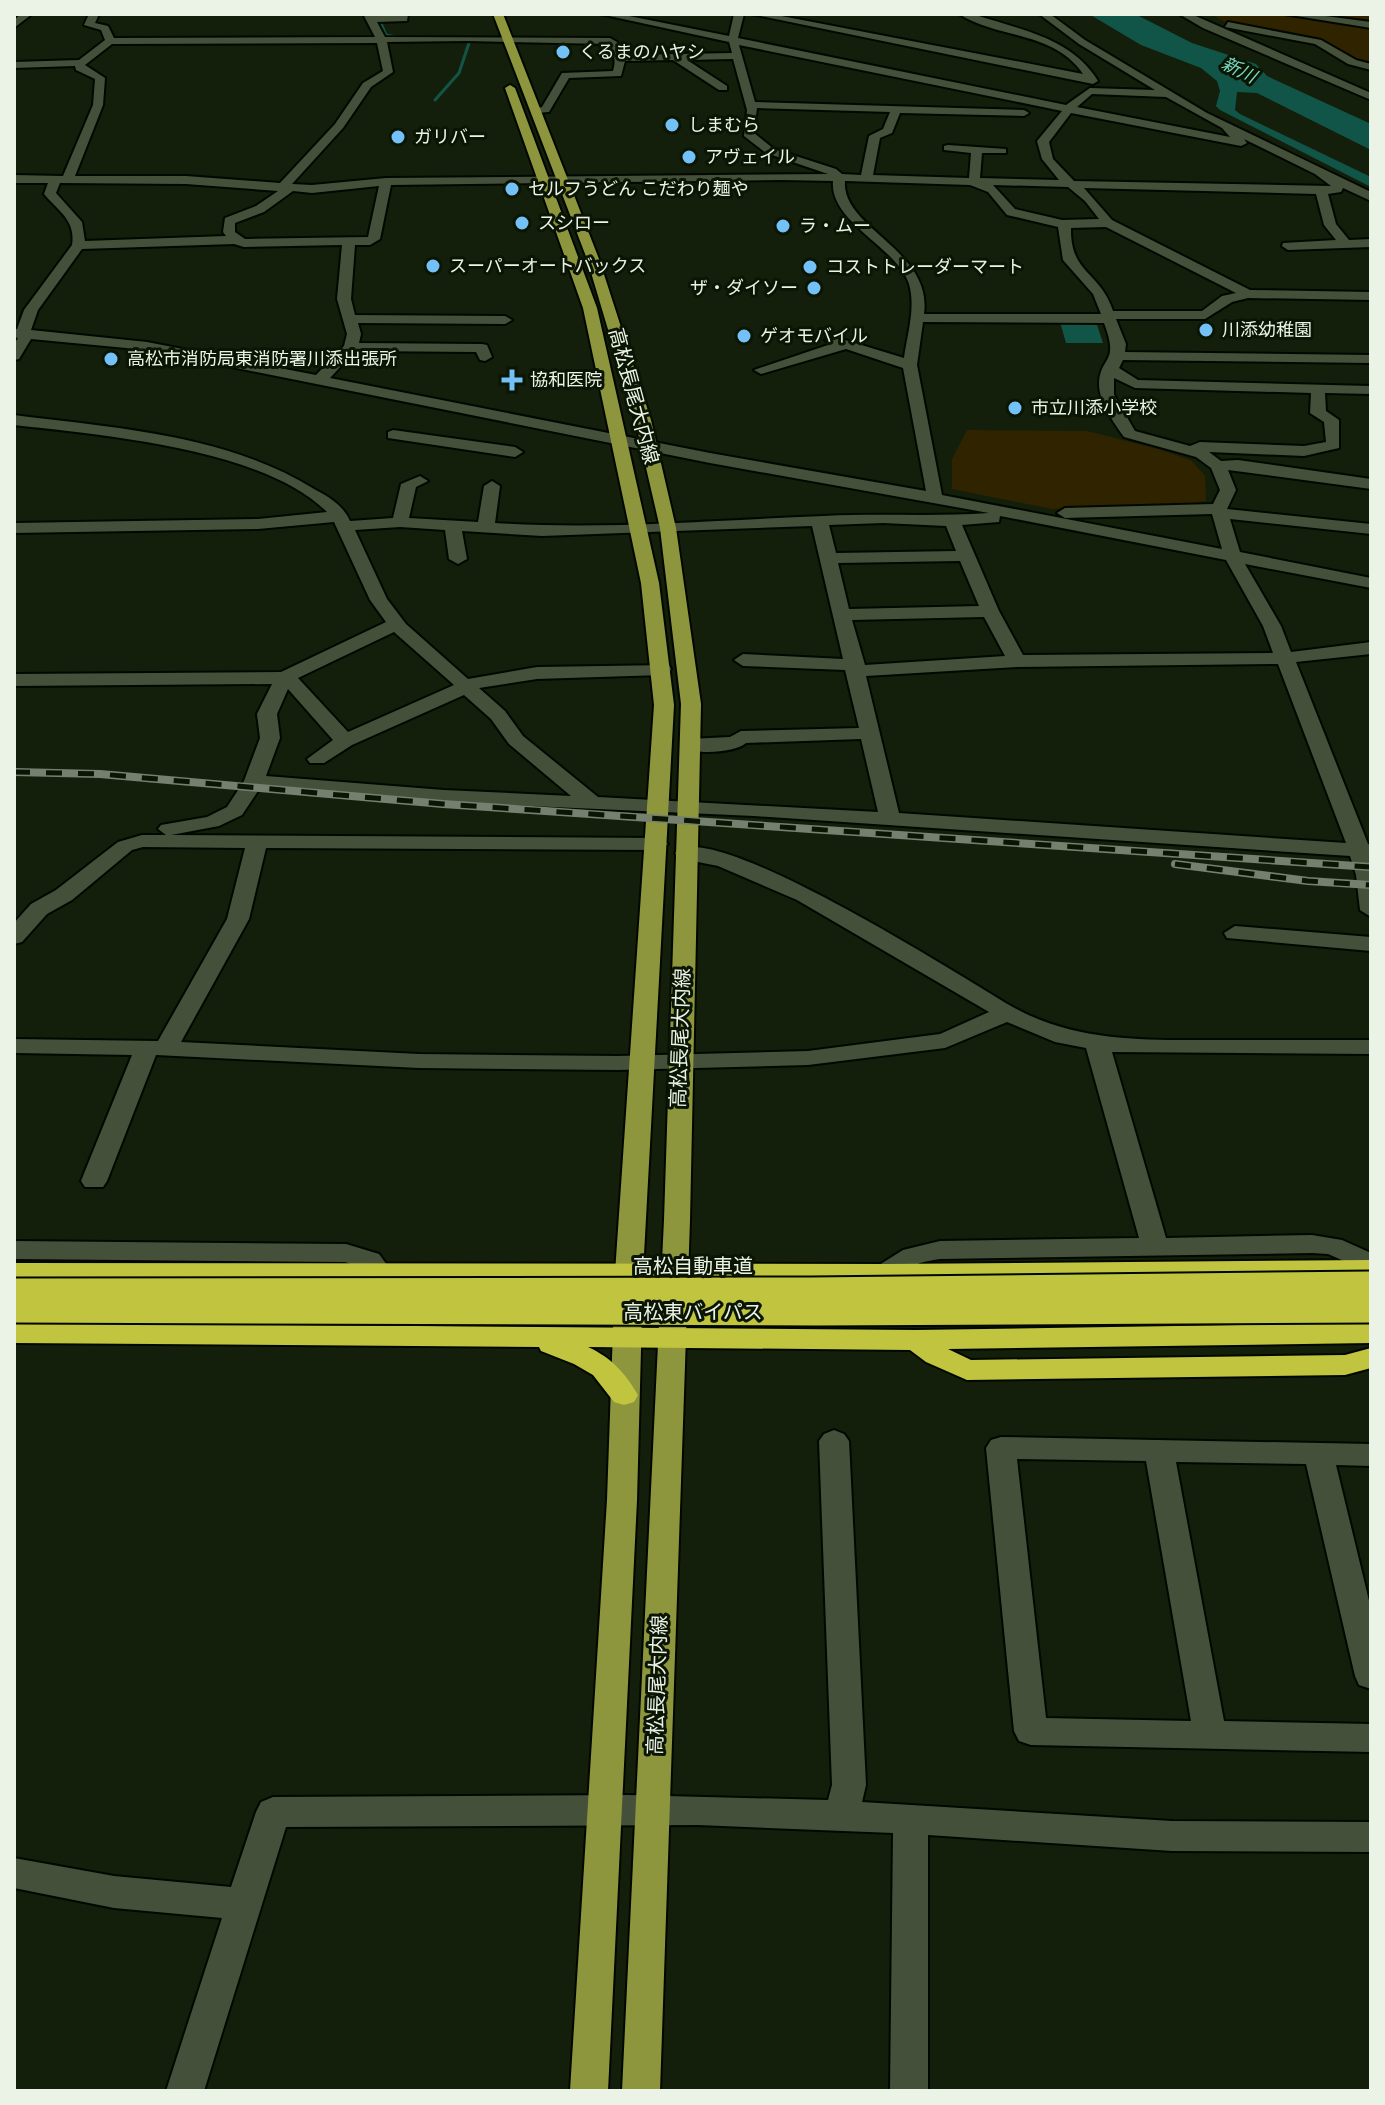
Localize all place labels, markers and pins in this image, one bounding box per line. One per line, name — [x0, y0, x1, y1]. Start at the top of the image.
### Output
place label: くるまのハヤシ — [579, 41, 705, 63]
marker: くるまのハヤシ — [554, 43, 572, 61]
place label: しまむら — [688, 114, 760, 136]
marker: しまむら — [663, 116, 681, 134]
place label: ガリバー — [414, 126, 486, 148]
marker: ガリバー — [389, 128, 407, 146]
place label: アヴェイル — [705, 146, 795, 168]
marker: アヴェイル — [680, 148, 698, 166]
place label: セルフうどん こだわり麺や — [528, 178, 749, 200]
marker: セルフうどん こだわり麺や — [503, 180, 521, 198]
place label: スシロー — [538, 212, 610, 234]
marker: スシロー — [513, 214, 531, 232]
place label: ラ・ムー — [799, 215, 871, 237]
marker: ラ・ムー — [774, 217, 792, 235]
place label: スーパーオートバックス — [449, 255, 646, 277]
place label: コストトレーダーマート — [826, 256, 1024, 278]
marker: スーパーオートバックス — [424, 257, 442, 275]
marker: コストトレーダーマート — [801, 258, 819, 276]
place label: ザ・ダイソー — [690, 277, 798, 299]
marker: ザ・ダイソー — [805, 279, 823, 297]
place label: 川添幼稚園 — [1222, 319, 1312, 341]
marker: 川添幼稚園 — [1197, 321, 1215, 339]
place label: ゲオモバイル — [760, 325, 868, 347]
marker: ゲオモバイル — [735, 327, 753, 345]
place label: 高松市消防局東消防署川添出張所 — [127, 348, 397, 370]
marker: 高松市消防局東消防署川添出張所 — [102, 350, 120, 368]
marker: 協和医院 — [501, 369, 523, 391]
place label: 協和医院 — [530, 369, 602, 391]
place label: 市立川添小学校 — [1031, 397, 1157, 419]
marker: 市立川添小学校 — [1006, 399, 1024, 417]

